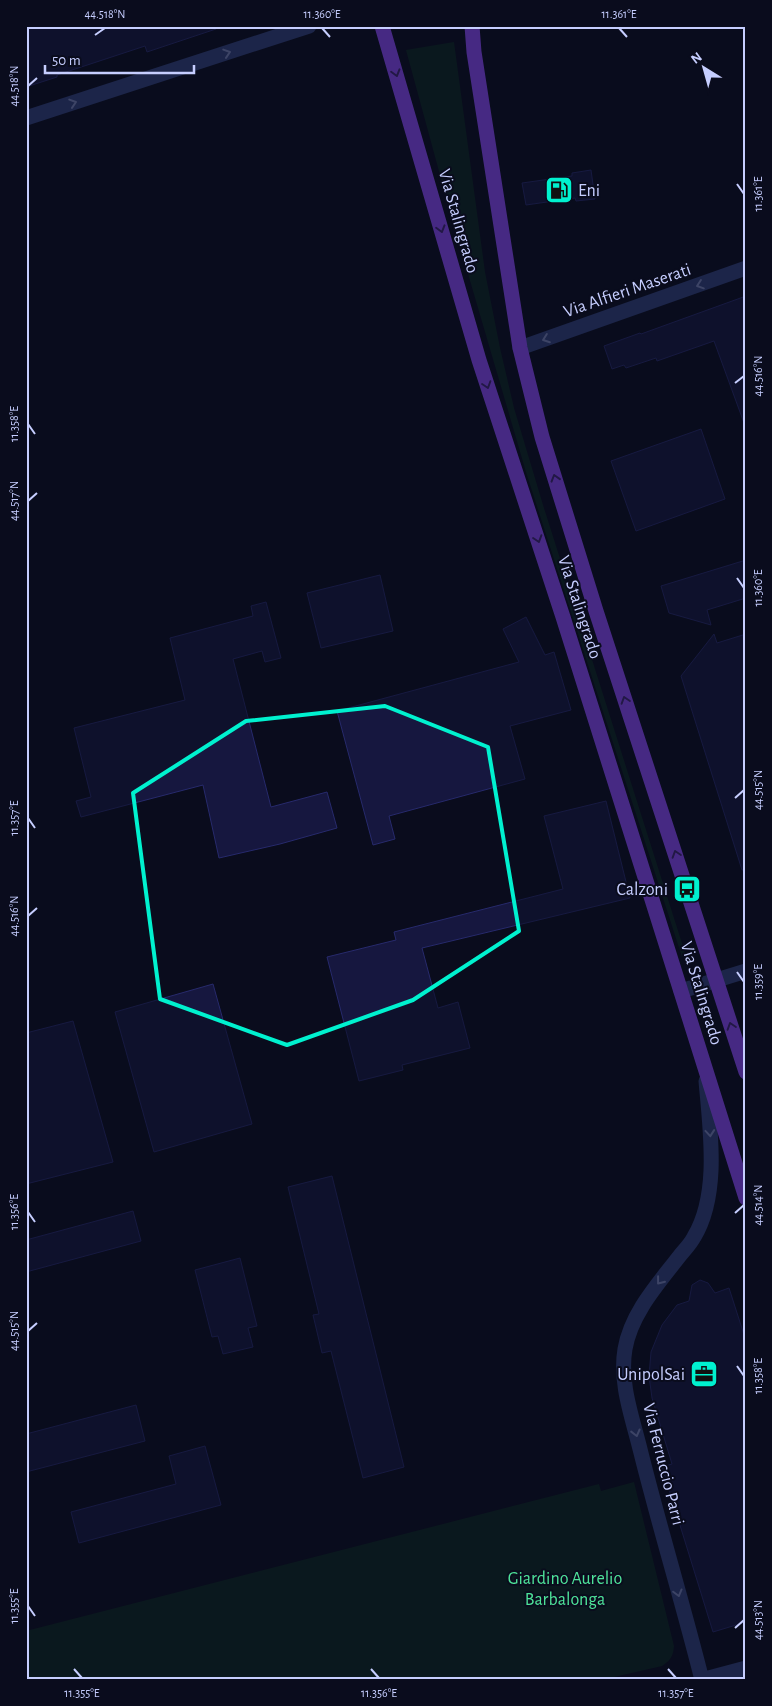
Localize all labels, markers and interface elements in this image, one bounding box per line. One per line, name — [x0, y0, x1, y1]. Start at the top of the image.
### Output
text: 44.518°N — [85, 8, 125, 20]
text: 11.360°E — [303, 8, 341, 20]
text: 11.361°E — [601, 8, 637, 20]
scale bar — [45, 42, 194, 74]
north arrow — [680, 42, 730, 92]
one-way arrow — [223, 49, 231, 59]
text: N — [689, 50, 705, 67]
text: 50 m — [52, 53, 81, 68]
text: 44.518°N — [8, 66, 20, 106]
one-way arrow — [391, 68, 401, 76]
one-way arrow — [68, 99, 76, 109]
street label: Via Stalingrado — [435, 167, 482, 275]
fuel station icon: Eni — [544, 175, 574, 205]
text: 11.361°E — [752, 176, 764, 212]
place label: Eni — [578, 182, 600, 200]
one-way arrow — [436, 224, 446, 233]
street label: Via Alfieri Maserati — [561, 261, 693, 321]
one-way arrow — [696, 279, 705, 289]
one-way arrow — [543, 333, 551, 343]
text: 44.516°N — [752, 356, 764, 396]
one-way arrow — [481, 380, 491, 389]
text: 11.358°E — [8, 406, 20, 442]
one-way arrow — [551, 475, 561, 483]
text: 44.517°N — [8, 481, 20, 521]
one-way arrow — [532, 534, 542, 543]
street label: Via Stalingrado — [554, 553, 604, 661]
text: 11.360°E — [752, 569, 764, 607]
one-way arrow — [621, 696, 631, 705]
text: 44.515°N — [752, 770, 764, 810]
text: 11.357°E — [8, 800, 20, 836]
one-way arrow — [671, 851, 681, 859]
bus stop icon: Calzoni — [672, 874, 702, 904]
place label: Calzoni — [616, 881, 668, 899]
text: 44.516°N — [8, 896, 20, 936]
street label: Via Stalingrado — [677, 939, 725, 1047]
text: 11.359°E — [752, 964, 764, 1000]
one-way arrow — [727, 1022, 737, 1030]
one-way arrow — [704, 1129, 715, 1137]
text: 44.514°N — [752, 1185, 764, 1225]
text: 11.356°E — [8, 1194, 20, 1230]
one-way arrow — [657, 1275, 665, 1284]
text: 44.515°N — [8, 1311, 20, 1351]
text: 11.358°E — [752, 1358, 764, 1394]
office icon: UnipolSai — [689, 1359, 719, 1389]
place label: UnipolSai — [617, 1366, 685, 1384]
street label: Via Ferruccio Parri — [639, 1401, 687, 1527]
one-way arrow — [630, 1428, 641, 1437]
park label: Giardino Aurelio Barbalonga — [508, 1570, 622, 1609]
text: 11.355°E — [8, 1588, 20, 1624]
one-way arrow — [673, 1588, 683, 1596]
text: 44.513°N — [752, 1600, 764, 1640]
text: 11.355°E — [64, 1687, 100, 1699]
text: 11.356°E — [361, 1687, 397, 1699]
text: 11.357°E — [658, 1687, 694, 1699]

